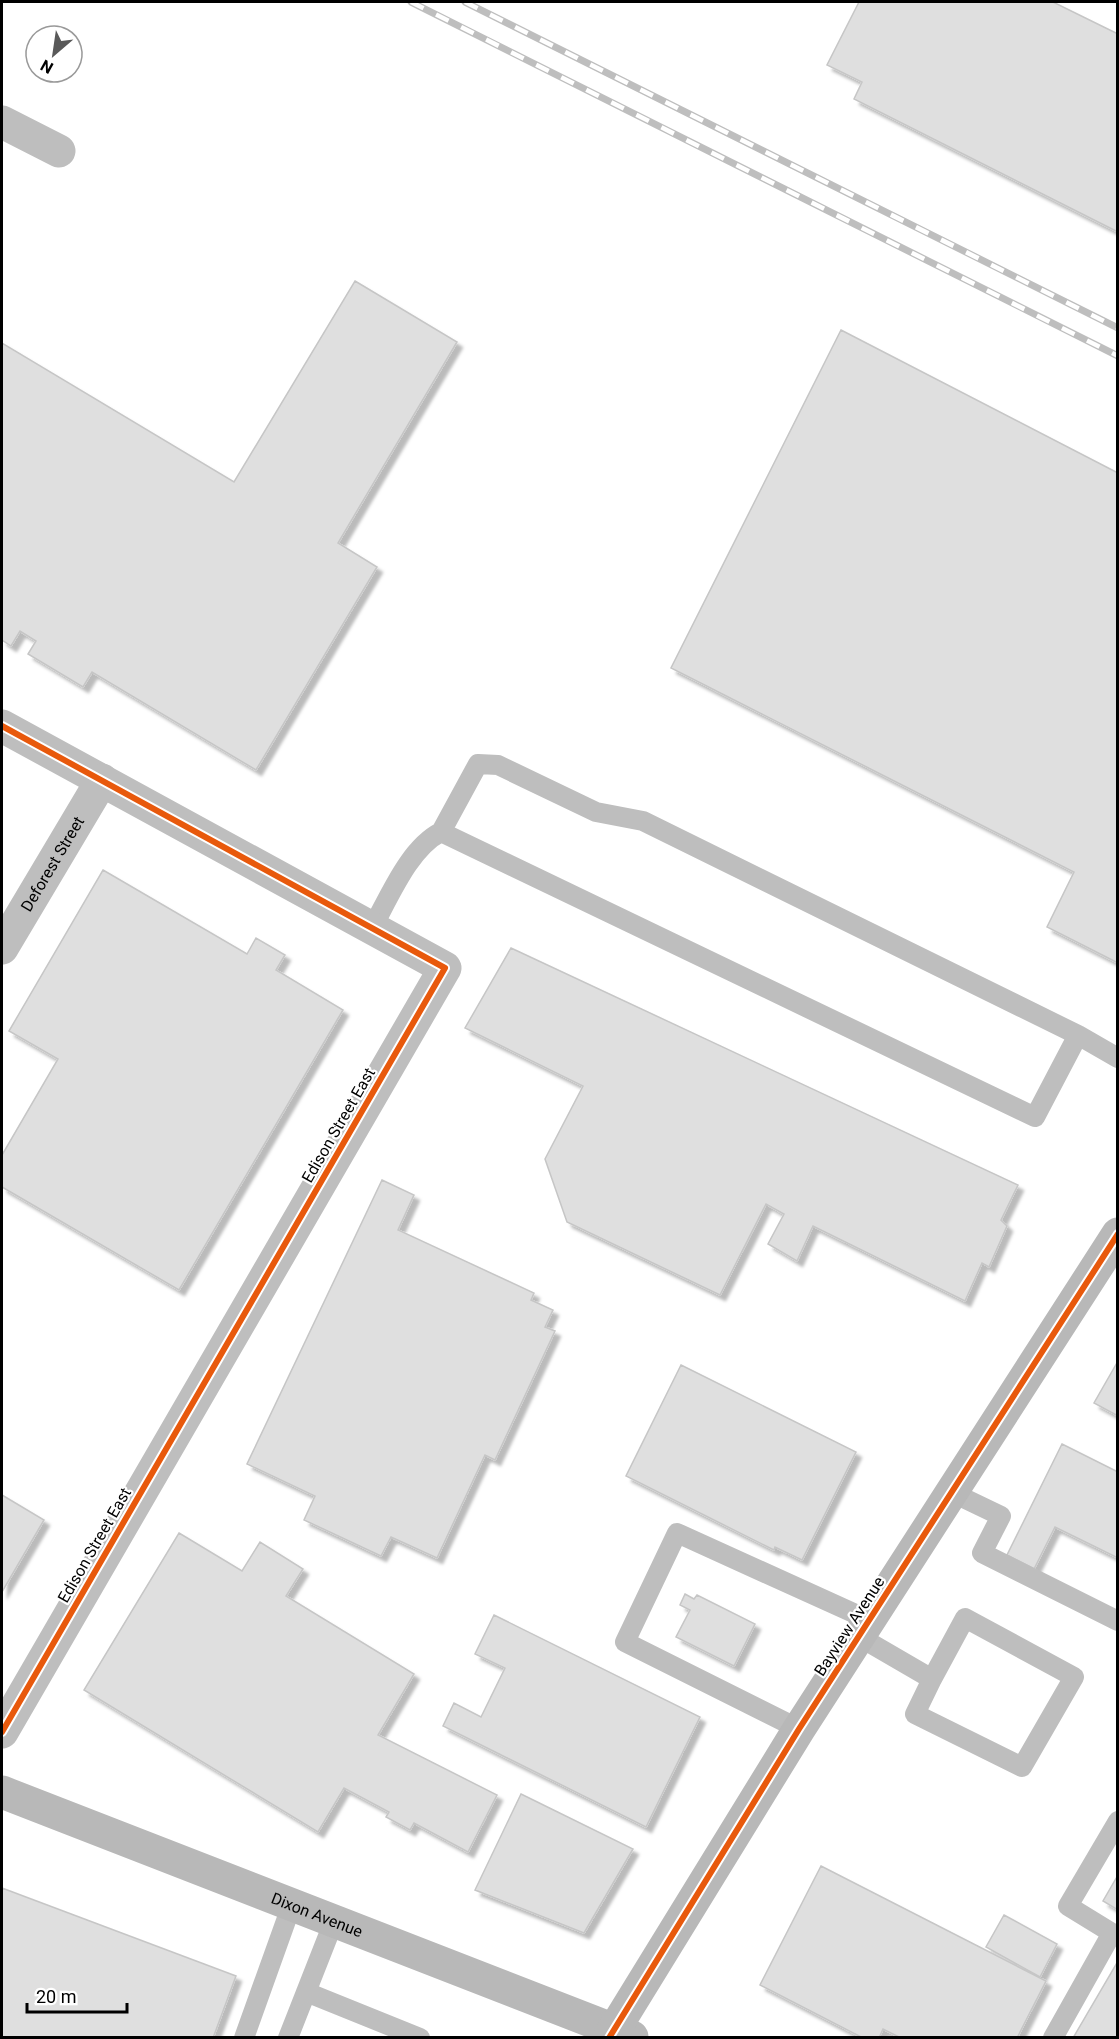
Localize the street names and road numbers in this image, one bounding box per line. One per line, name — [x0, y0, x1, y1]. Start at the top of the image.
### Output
street label: Deforest Street — [17, 813, 88, 915]
street label: Edison Street East — [298, 1064, 379, 1186]
street label: Edison Street East — [54, 1484, 135, 1606]
street label: Bayview Avenue — [810, 1573, 889, 1679]
street label: Dixon Avenue — [268, 1889, 365, 1941]

